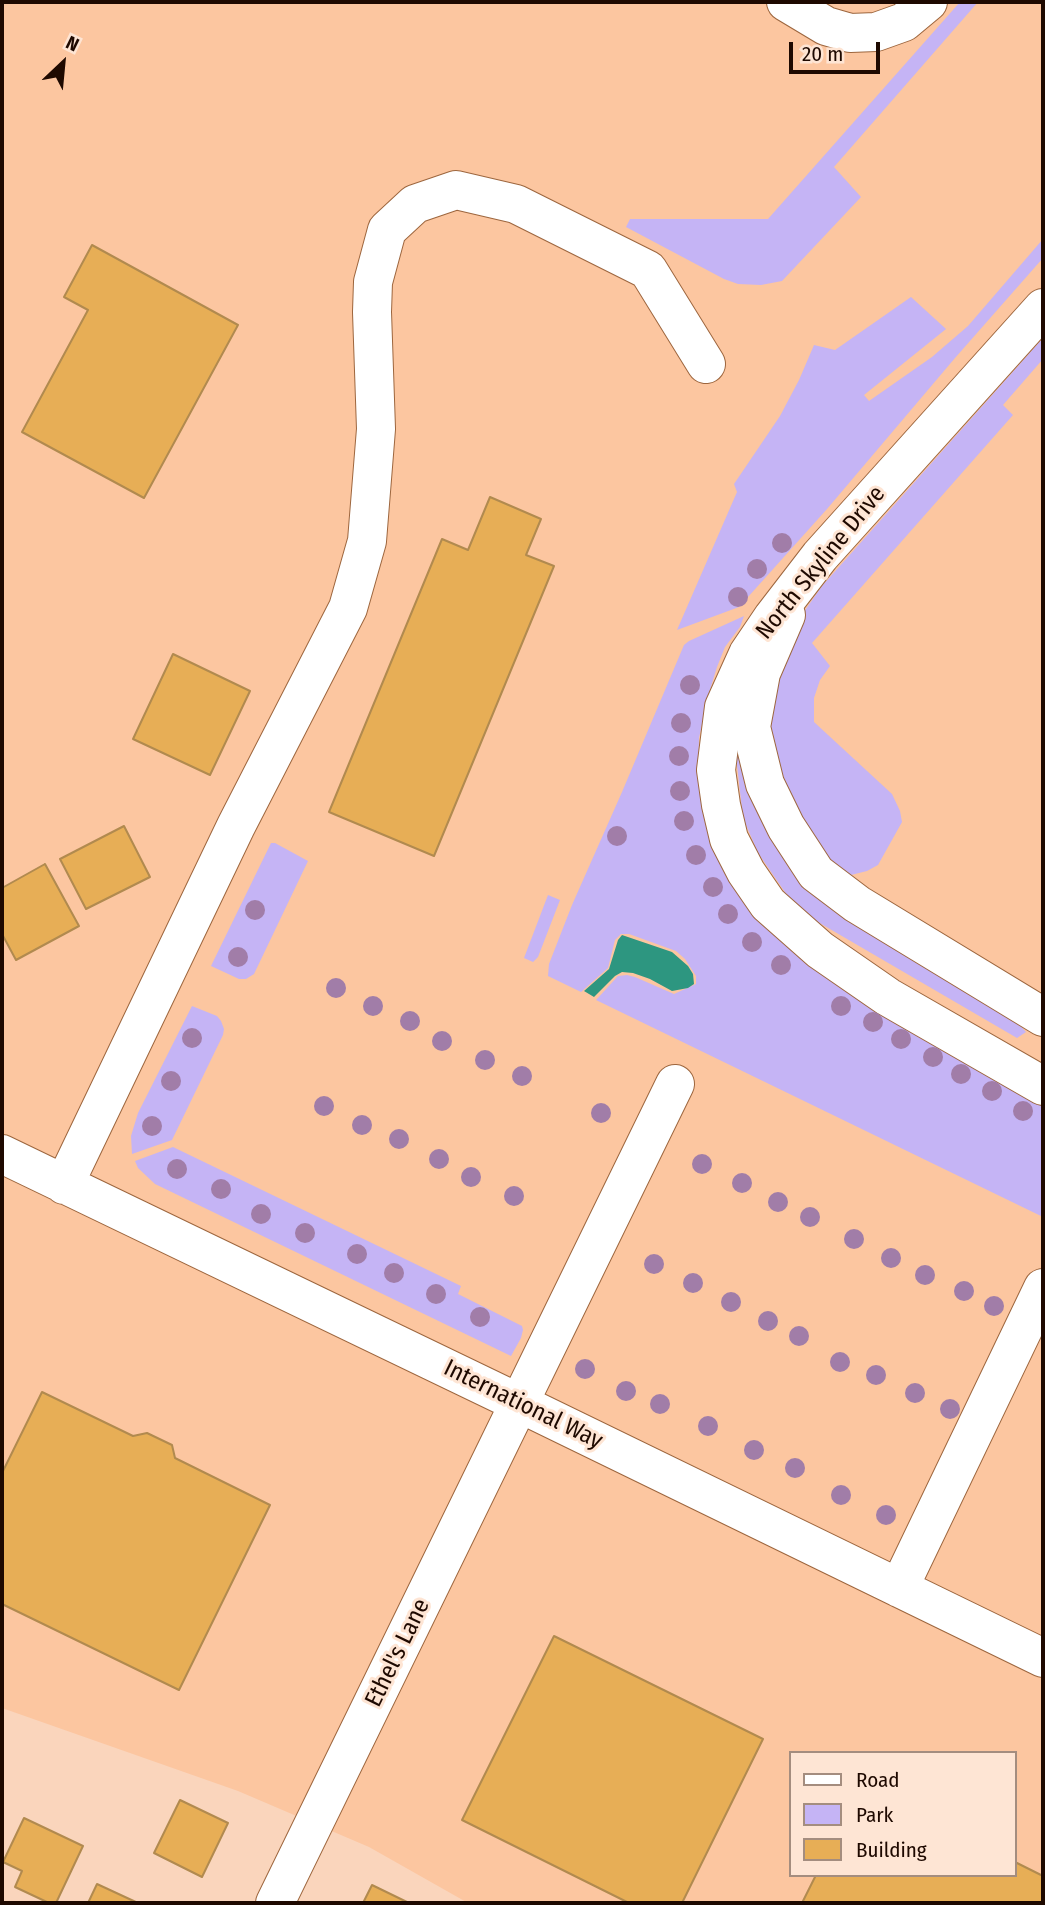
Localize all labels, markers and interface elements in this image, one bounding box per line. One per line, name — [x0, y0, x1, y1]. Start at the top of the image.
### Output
north arrow — [28, 28, 98, 98]
scale bar — [793, 28, 884, 72]
text: N — [62, 31, 83, 57]
text: 20 m — [802, 41, 843, 67]
street label: North Skyline Drive — [750, 481, 892, 645]
street label: International Way — [439, 1354, 607, 1456]
street label: Ethel's Lane — [360, 1594, 436, 1712]
legend — [790, 1751, 1017, 1877]
text: Road — [856, 1767, 900, 1793]
text: Park — [856, 1802, 893, 1828]
text: Building — [856, 1837, 927, 1863]

